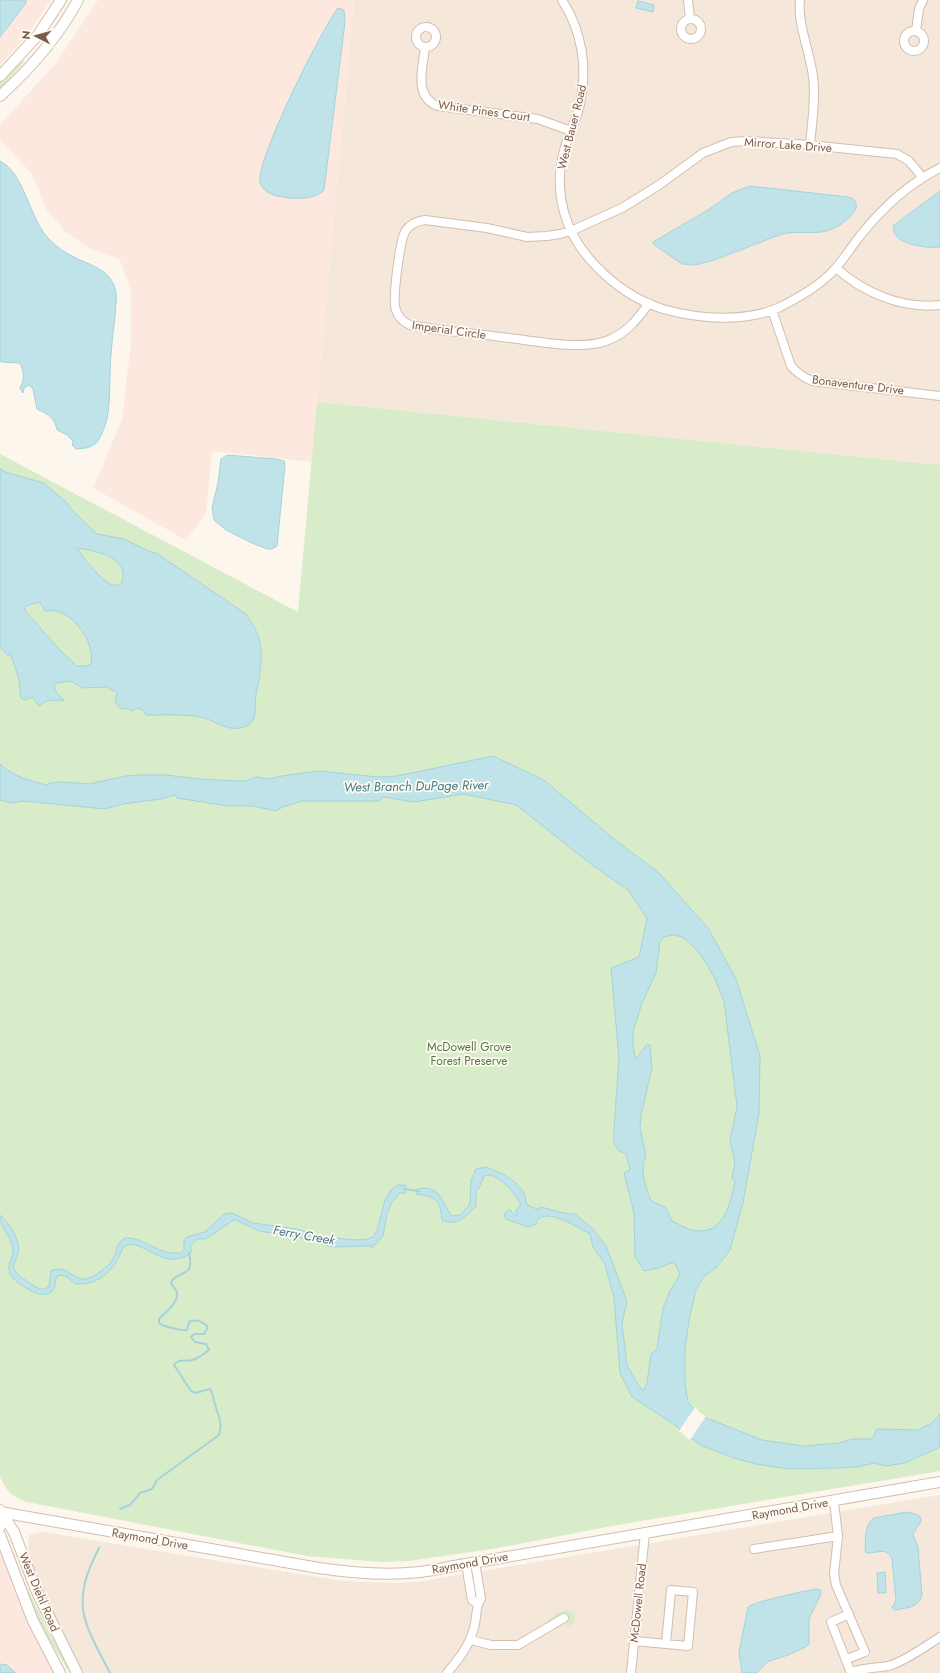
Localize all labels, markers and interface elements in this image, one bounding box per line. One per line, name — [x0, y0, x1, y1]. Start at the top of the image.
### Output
north arrow — [16, 16, 56, 56]
text: N — [18, 30, 34, 40]
street label: West Bauer Road — [553, 83, 591, 171]
street label: White Pines Court — [437, 96, 531, 126]
street label: Mirror Lake Drive — [744, 133, 832, 157]
street label: Imperial Circle — [411, 316, 487, 344]
street label: Bonaventure Drive — [811, 370, 905, 400]
water label: West Branch DuPage River — [343, 775, 489, 797]
park label: McDowell Grove Forest Preserve — [427, 1038, 511, 1070]
water label: Ferry Creek — [272, 1220, 337, 1250]
street label: Raymond Drive — [750, 1493, 830, 1525]
street label: Raymond Drive — [110, 1523, 190, 1555]
street label: Raymond Drive — [430, 1547, 510, 1579]
street label: West Diehl Road — [14, 1550, 64, 1634]
street label: McDowell Road — [625, 1563, 651, 1643]

